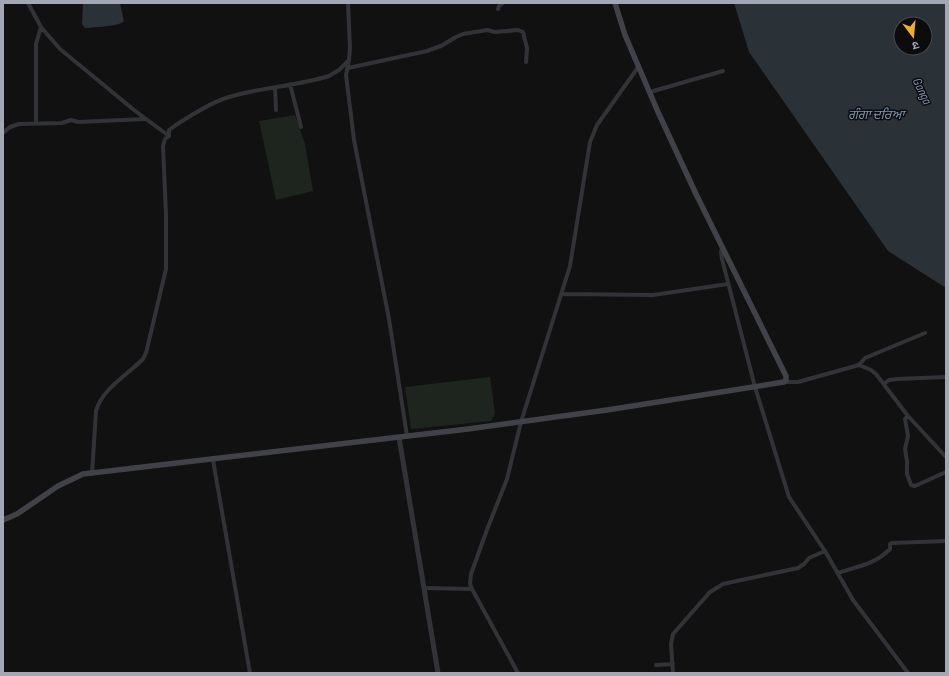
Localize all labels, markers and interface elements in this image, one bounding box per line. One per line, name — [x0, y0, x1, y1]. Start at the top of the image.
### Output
north arrow — [893, 16, 933, 56]
text: उ — [910, 38, 921, 52]
water label: Ganga — [909, 76, 935, 108]
water label: ਗੰਗਾ ਦਰਿਆ — [848, 107, 906, 123]

